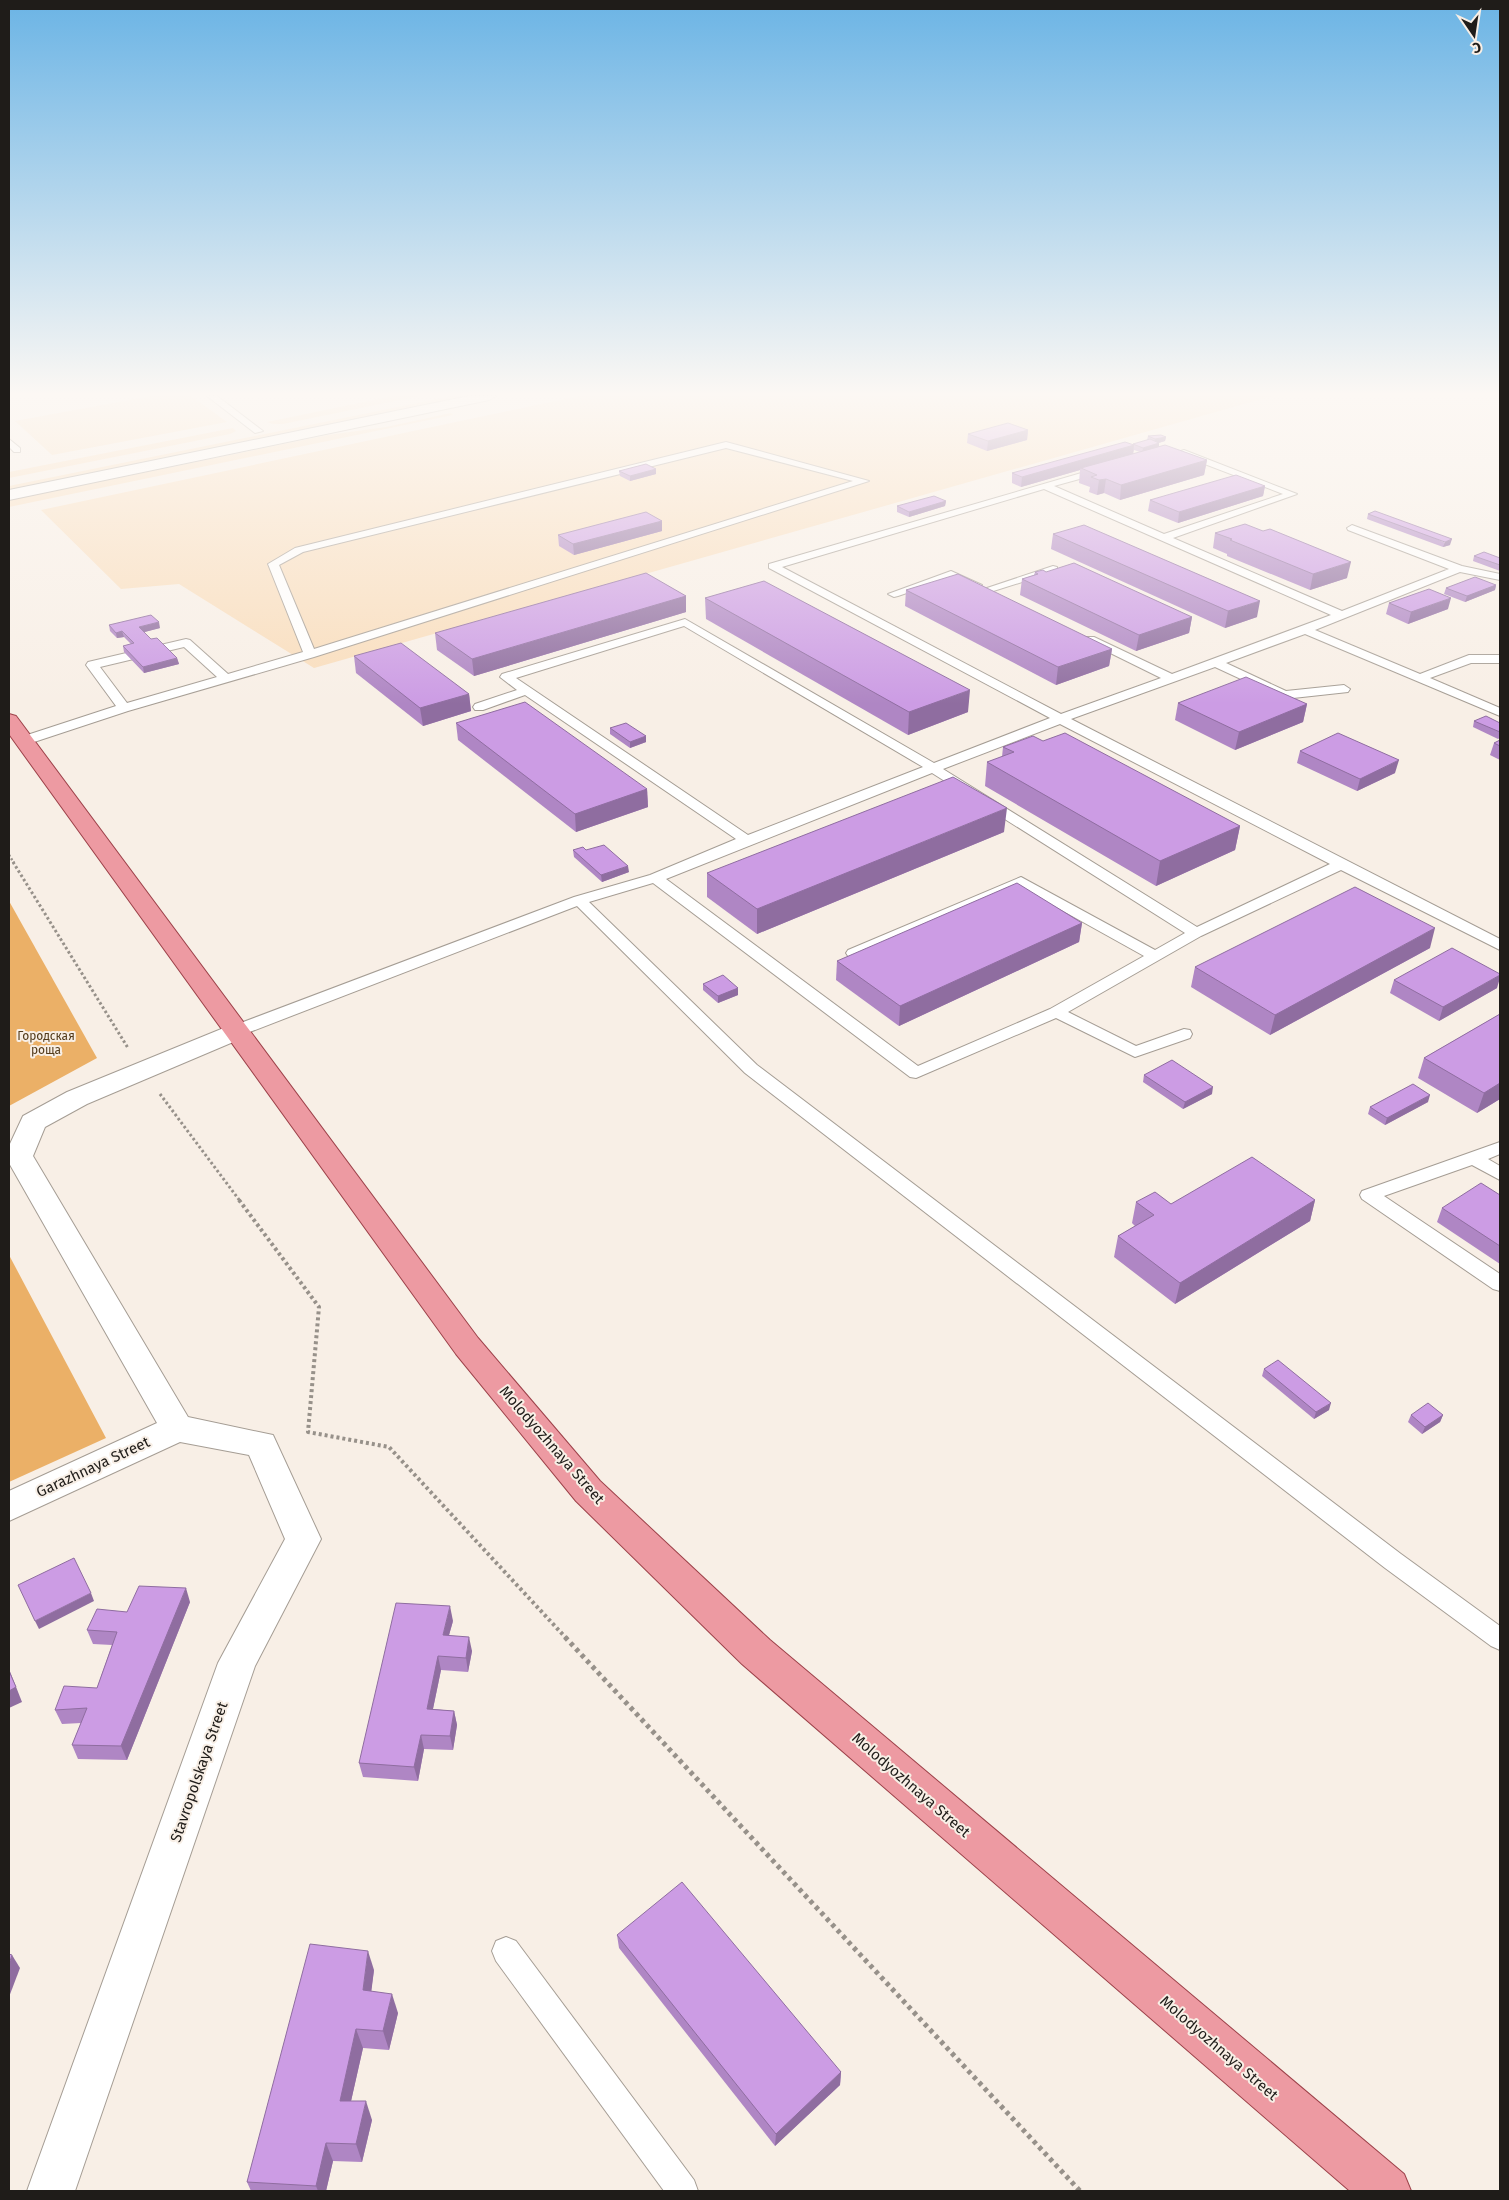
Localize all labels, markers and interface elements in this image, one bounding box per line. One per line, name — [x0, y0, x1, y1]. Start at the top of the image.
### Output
north arrow — [1449, 10, 1499, 60]
text: С — [1471, 38, 1483, 56]
park label: Городская роща — [17, 1029, 75, 1057]
street label: Molodyozhnaya Street — [496, 1382, 609, 1508]
street label: Garazhnaya Street — [33, 1433, 153, 1501]
street label: Stavropolskaya Street — [167, 1699, 232, 1845]
street label: Molodyozhnaya Street — [848, 1729, 974, 1842]
street label: Molodyozhnaya Street — [1156, 1992, 1282, 2105]

